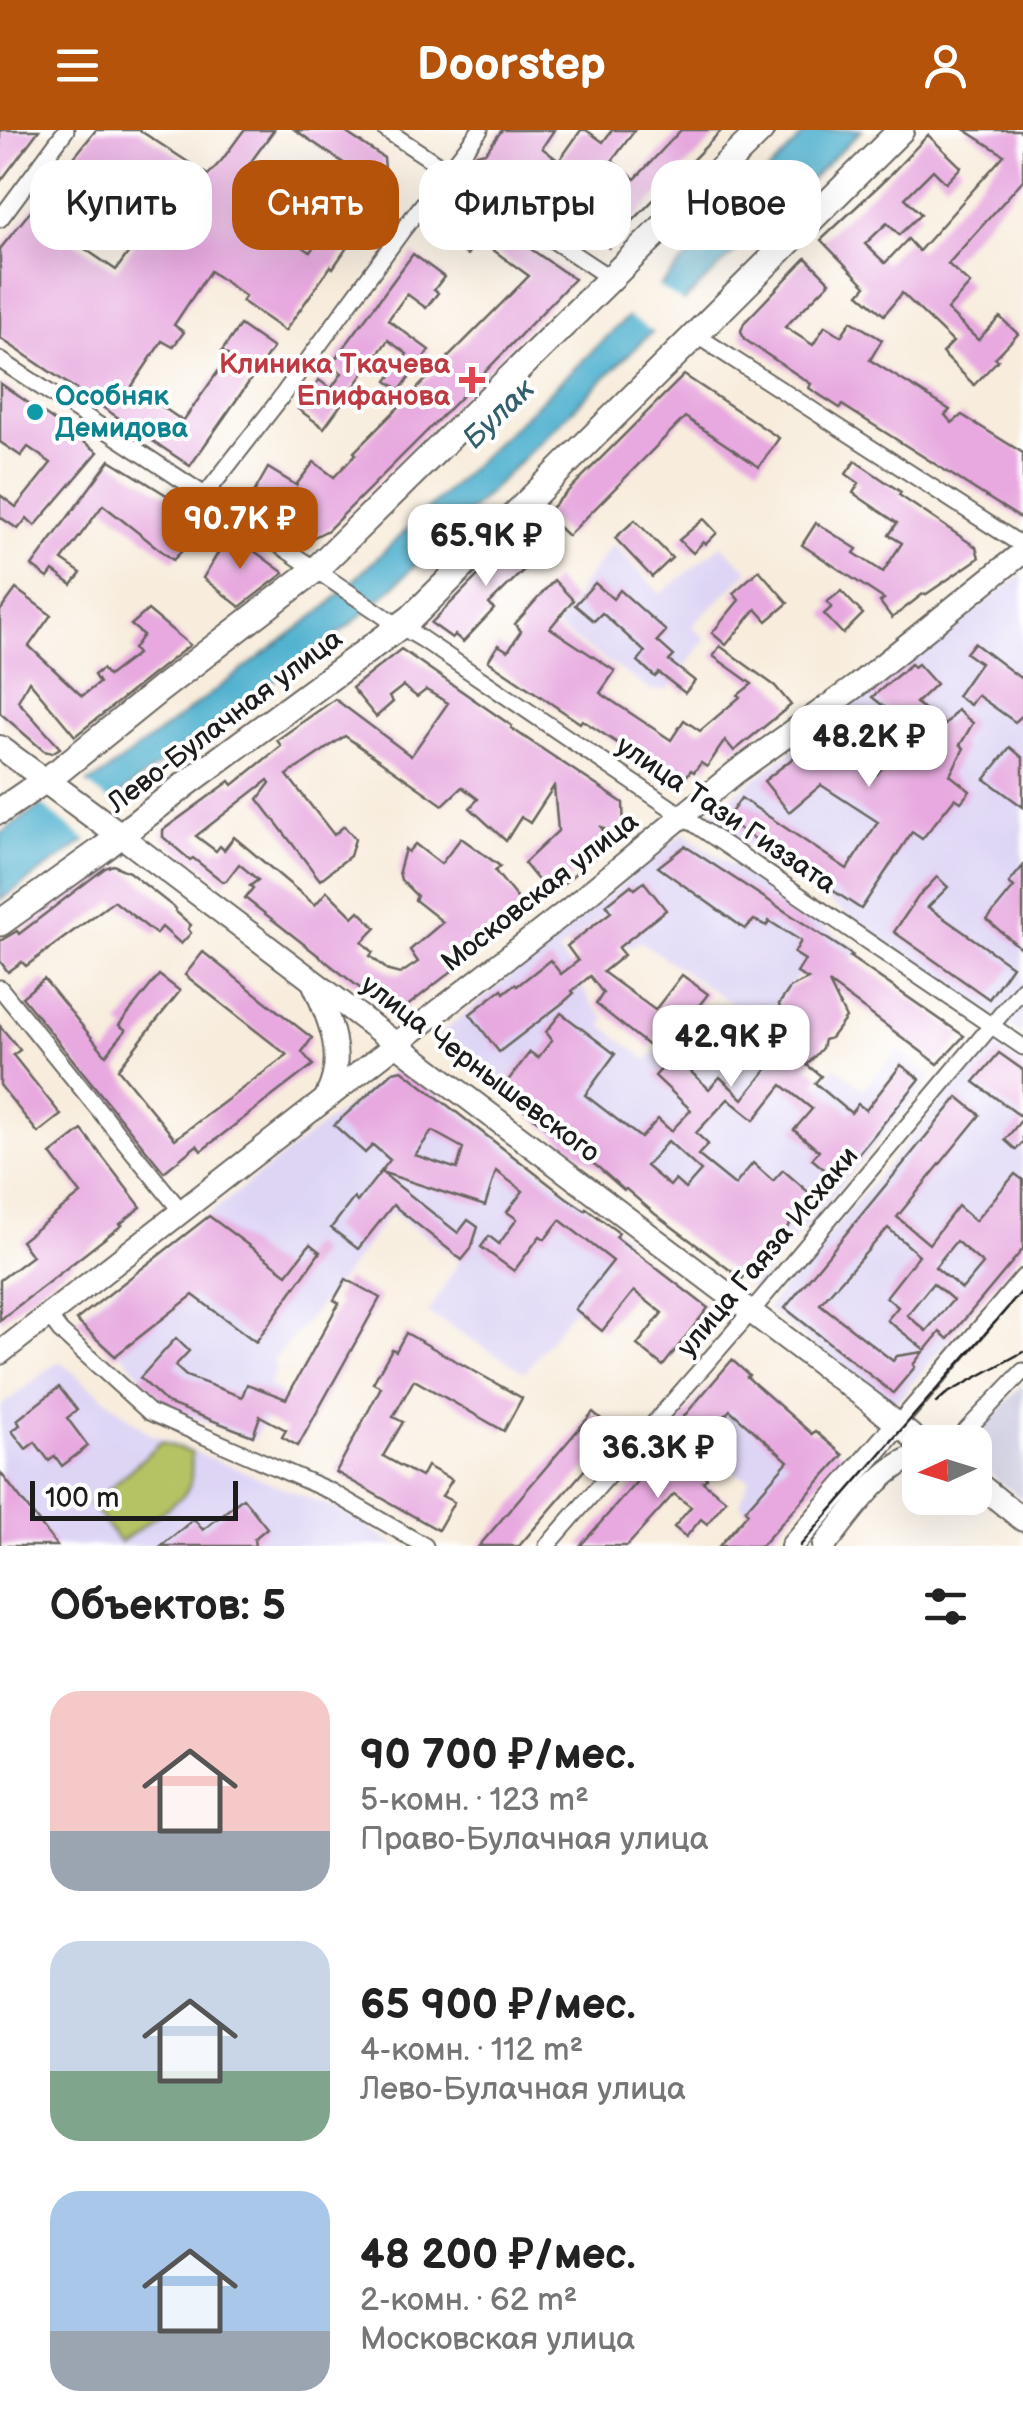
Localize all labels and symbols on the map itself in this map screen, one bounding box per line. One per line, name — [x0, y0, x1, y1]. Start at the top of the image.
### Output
place label: Клиника Ткачева Епифанова — [219, 348, 451, 413]
marker: Клиника Ткачева Епифанова — [459, 367, 485, 393]
water label: Булак — [456, 371, 543, 457]
place label: Особняк Демидова — [55, 380, 189, 445]
marker: Особняк Демидова — [24, 401, 46, 423]
pin: 90.7K ₽ — [148, 487, 332, 572]
pin: 65.9K ₽ — [394, 504, 578, 589]
street label: Лево-Булачная улица — [100, 622, 349, 821]
pin: 48.2K ₽ — [777, 705, 961, 790]
street label: улица Тази Гиззата — [610, 729, 843, 901]
street label: Московская улица — [435, 805, 645, 979]
street label: улица Чернышевского — [354, 968, 606, 1170]
pin: 42.9K ₽ — [639, 1005, 823, 1090]
street label: улица Гаяза Исхаки — [670, 1140, 866, 1364]
pin: 36.3K ₽ — [566, 1416, 750, 1501]
north arrow — [902, 1425, 992, 1515]
scale bar — [30, 1476, 238, 1520]

